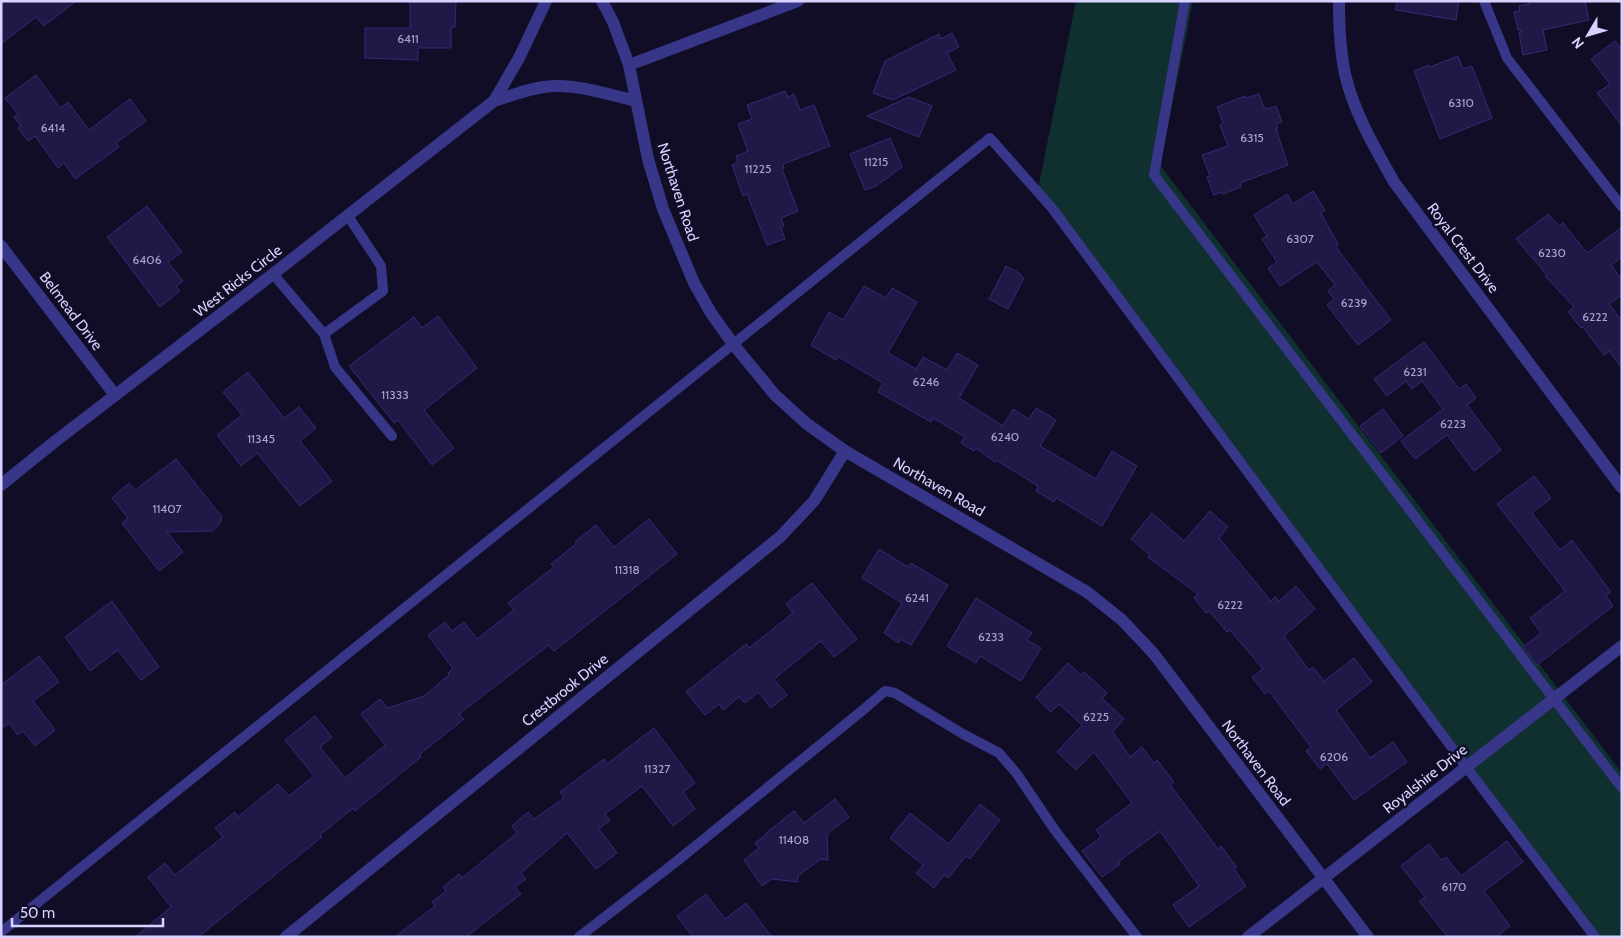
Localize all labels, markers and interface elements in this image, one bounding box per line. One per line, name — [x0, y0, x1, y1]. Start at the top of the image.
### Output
north arrow — [1563, 10, 1613, 60]
house number: 6411 — [397, 31, 419, 46]
text: N — [1568, 34, 1588, 52]
house number: 6310 — [1448, 95, 1474, 110]
house number: 6414 — [41, 120, 65, 135]
house number: 6315 — [1240, 130, 1264, 145]
street label: Northaven Road — [654, 140, 702, 244]
house number: 11215 — [864, 154, 888, 169]
house number: 11225 — [745, 161, 771, 176]
street label: Royal Crest Drive — [1423, 199, 1503, 297]
house number: 6307 — [1286, 231, 1314, 246]
street label: West Ricks Circle — [190, 241, 286, 321]
house number: 6230 — [1538, 245, 1566, 260]
house number: 6406 — [133, 252, 162, 267]
street label: Belmead Drive — [36, 268, 107, 354]
house number: 6239 — [1341, 295, 1367, 310]
house number: 6222 — [1582, 309, 1608, 324]
house number: 6231 — [1403, 364, 1427, 379]
house number: 6246 — [913, 374, 940, 389]
house number: 11333 — [381, 387, 409, 402]
house number: 6223 — [1440, 416, 1466, 431]
house number: 6240 — [991, 429, 1019, 444]
house number: 11345 — [247, 431, 275, 446]
street label: Northaven Road — [890, 454, 988, 520]
house number: 11407 — [152, 501, 182, 516]
house number: 11318 — [614, 562, 640, 577]
house number: 6241 — [905, 590, 929, 605]
house number: 6222 — [1217, 597, 1243, 612]
house number: 6233 — [978, 629, 1004, 644]
street label: Crestbrook Drive — [518, 650, 612, 730]
house number: 6225 — [1083, 709, 1109, 724]
street label: Northaven Road — [1218, 717, 1294, 809]
street label: Royalshire Drive — [1379, 740, 1471, 817]
house number: 6206 — [1320, 749, 1348, 764]
house number: 11327 — [644, 761, 670, 776]
house number: 11408 — [779, 832, 809, 847]
house number: 6170 — [1442, 879, 1466, 894]
scale bar — [12, 896, 164, 928]
text: 50 m — [20, 904, 55, 922]

